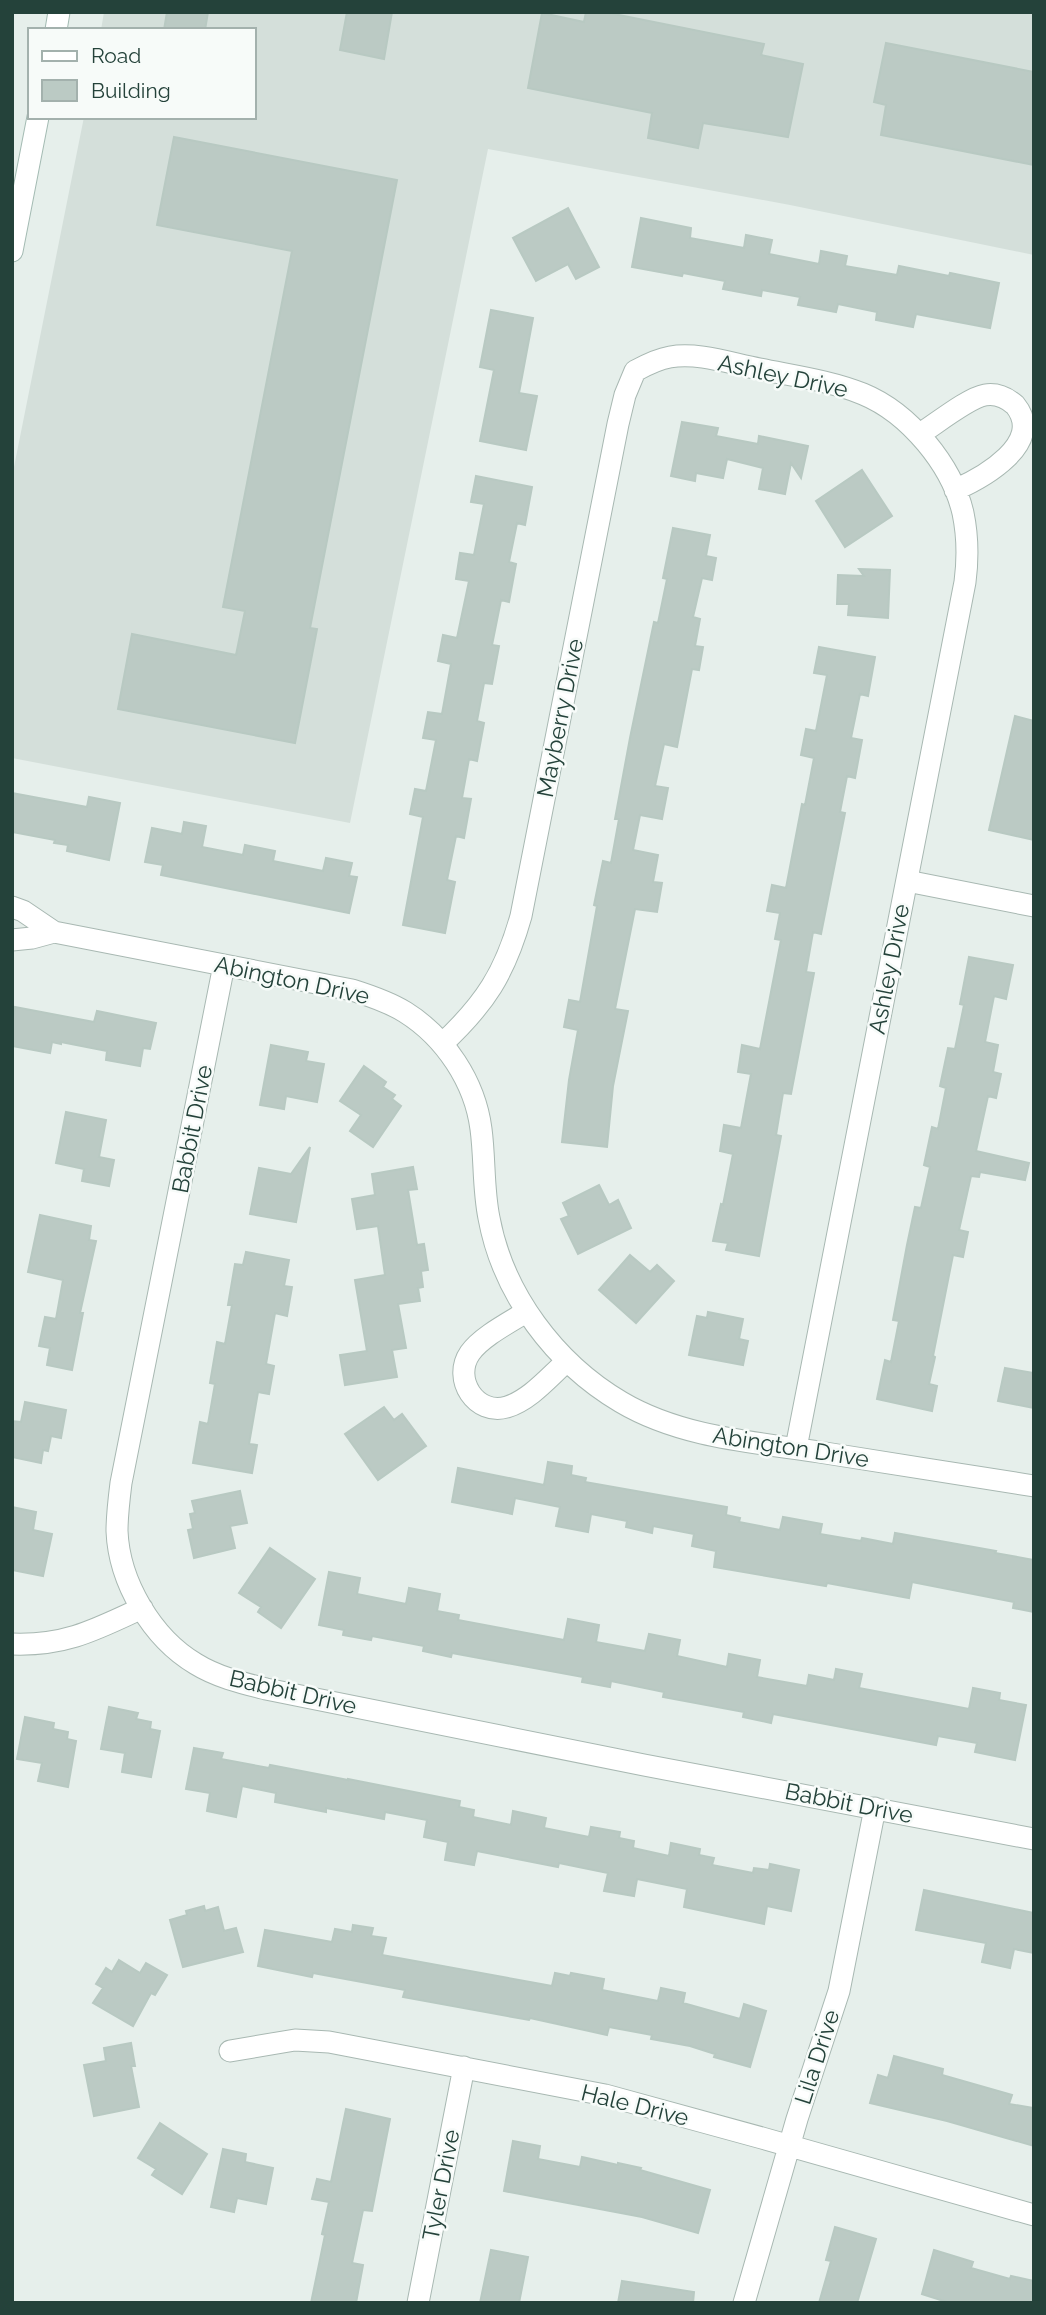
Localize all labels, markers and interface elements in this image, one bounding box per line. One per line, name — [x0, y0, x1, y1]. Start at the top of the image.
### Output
legend — [28, 28, 256, 119]
text: Road — [91, 43, 141, 68]
text: Building — [91, 78, 171, 103]
street label: Ashley Drive — [716, 349, 850, 402]
street label: Mayberry Drive — [531, 636, 588, 800]
street label: Ashley Drive — [863, 902, 914, 1036]
street label: Abington Drive — [212, 950, 372, 1009]
street label: Babbit Drive — [166, 1063, 217, 1195]
street label: Abington Drive — [711, 1421, 871, 1472]
street label: Babbit Drive — [227, 1664, 359, 1719]
street label: Babbit Drive — [783, 1777, 915, 1828]
street label: Lila Drive — [789, 2006, 845, 2108]
street label: Hale Drive — [579, 2078, 692, 2131]
street label: Tyler Drive — [417, 2127, 465, 2243]

